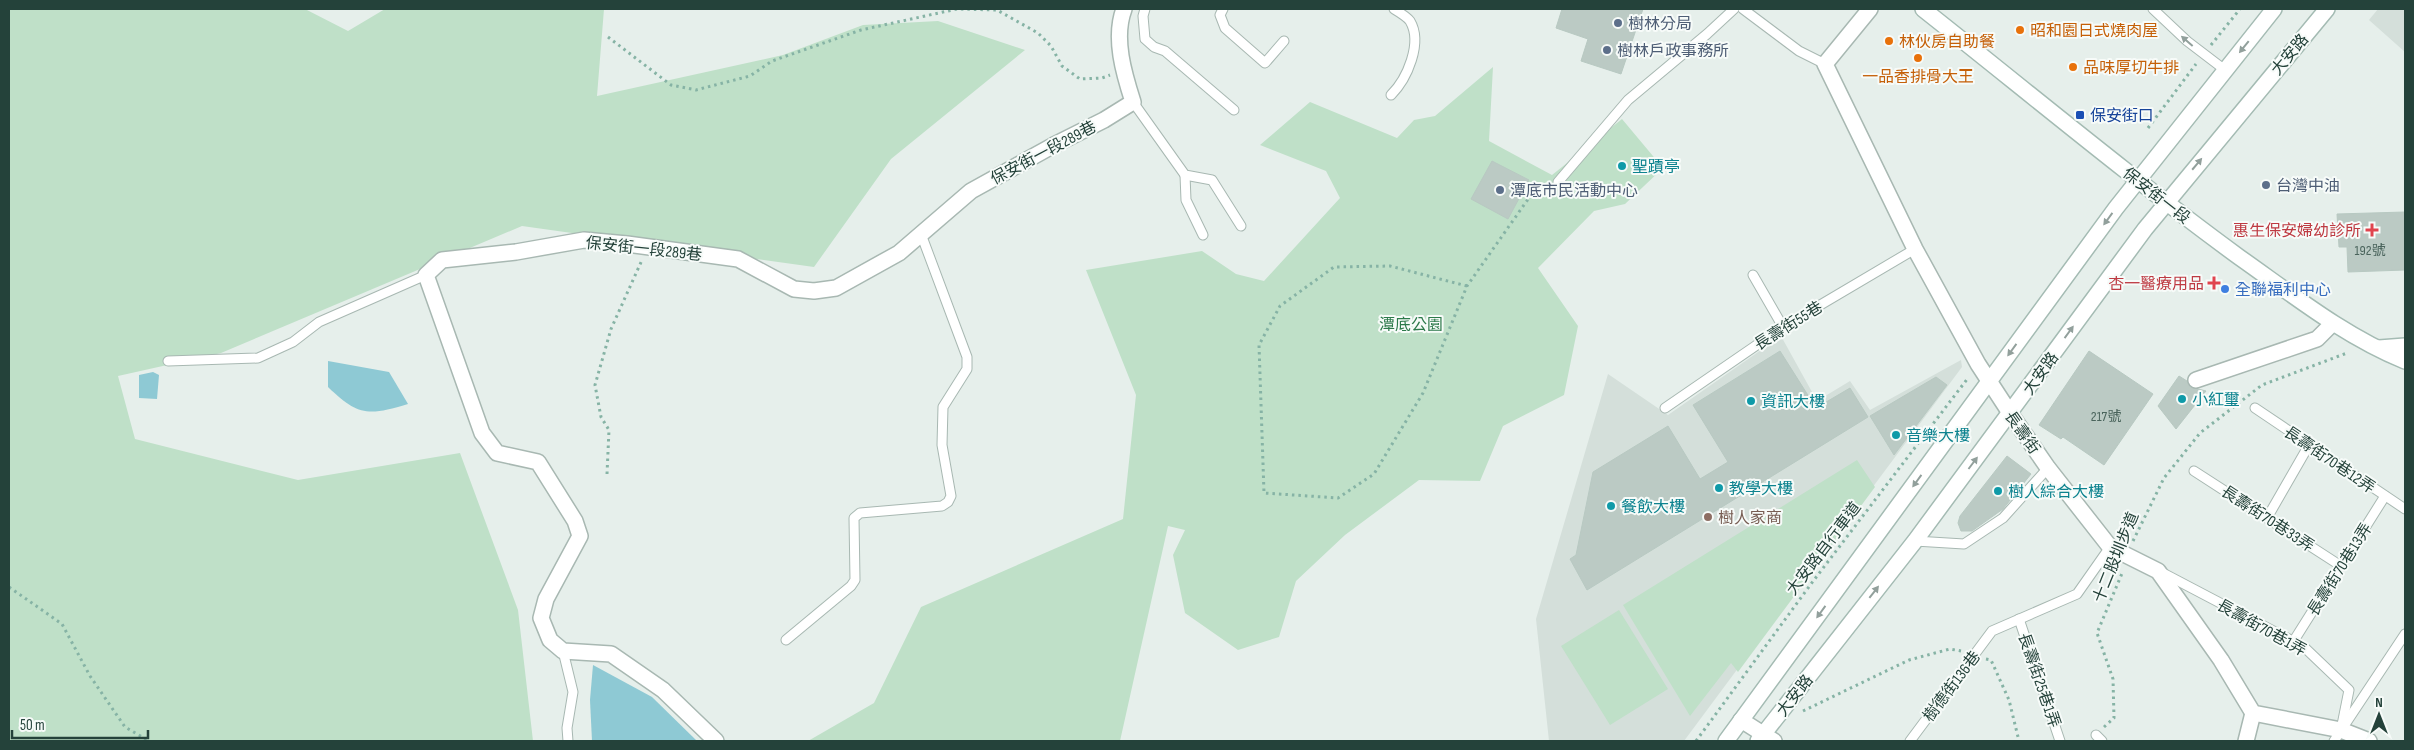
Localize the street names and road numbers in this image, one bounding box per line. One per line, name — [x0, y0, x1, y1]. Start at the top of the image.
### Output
street label: 大安路 — [2267, 30, 2313, 79]
street label: 保安街一段289巷 — [988, 118, 1100, 189]
street label: 保安街一段 — [2119, 164, 2193, 228]
street label: 保安街一段289巷 — [585, 234, 703, 265]
street label: 長壽街55巷 — [1751, 298, 1826, 355]
street label: 大安路 — [2019, 349, 2063, 399]
street label: 長壽街 — [2000, 408, 2043, 458]
street label: 長壽街70巷12弄 — [2280, 423, 2378, 498]
street label: 長壽街70巷33弄 — [2217, 482, 2317, 556]
street label: 大安路自行車道 — [1783, 498, 1865, 599]
street label: 十二股圳步道 — [2090, 509, 2143, 606]
street label: 長壽街70巷13弄 — [2304, 520, 2376, 620]
street label: 長壽街70巷1弄 — [2213, 596, 2309, 661]
street label: 長壽街25巷1弄 — [2014, 631, 2064, 730]
street label: 樹德街136巷 — [1920, 648, 1985, 726]
street label: 大安路 — [1773, 671, 1817, 721]

